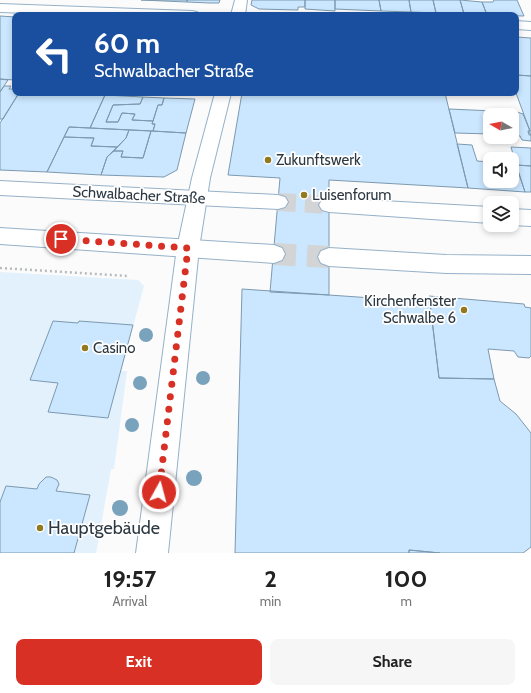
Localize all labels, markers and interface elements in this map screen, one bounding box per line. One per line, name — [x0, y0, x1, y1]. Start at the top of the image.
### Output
text: 60 m — [94, 26, 160, 60]
icon: left — [28, 28, 80, 80]
text: Schwalbacher Straße — [94, 60, 254, 82]
north arrow — [483, 108, 519, 144]
map controls — [483, 108, 519, 232]
place label: Zukunftswerk — [276, 151, 361, 169]
button: sound — [483, 152, 519, 188]
marker: Zukunftswerk — [263, 155, 273, 165]
street label: Schwalbacher Straße — [72, 183, 206, 207]
place label: Luisenforum — [312, 186, 391, 204]
marker: Luisenforum — [299, 190, 309, 200]
button: layers — [483, 196, 519, 232]
pin — [44, 222, 78, 256]
icon: arrive — [50, 228, 72, 250]
place label: Kirchenfenster Schwalbe 6 — [364, 292, 456, 327]
marker: Kirchenfenster Schwalbe 6 — [459, 305, 469, 315]
place label: Casino — [93, 339, 135, 357]
marker: Casino — [80, 343, 90, 353]
position arrow — [138, 471, 180, 513]
place label: Hauptgebäude — [48, 517, 160, 539]
marker: Hauptgebäude — [35, 523, 45, 533]
text: 19:57 — [104, 564, 156, 593]
text: 2 — [264, 564, 277, 593]
text: 100 — [385, 564, 428, 593]
text: Arrival — [113, 593, 147, 609]
text: min — [260, 593, 281, 609]
text: m — [400, 593, 412, 609]
button: Exit — [16, 639, 262, 685]
button: Share — [270, 639, 515, 685]

